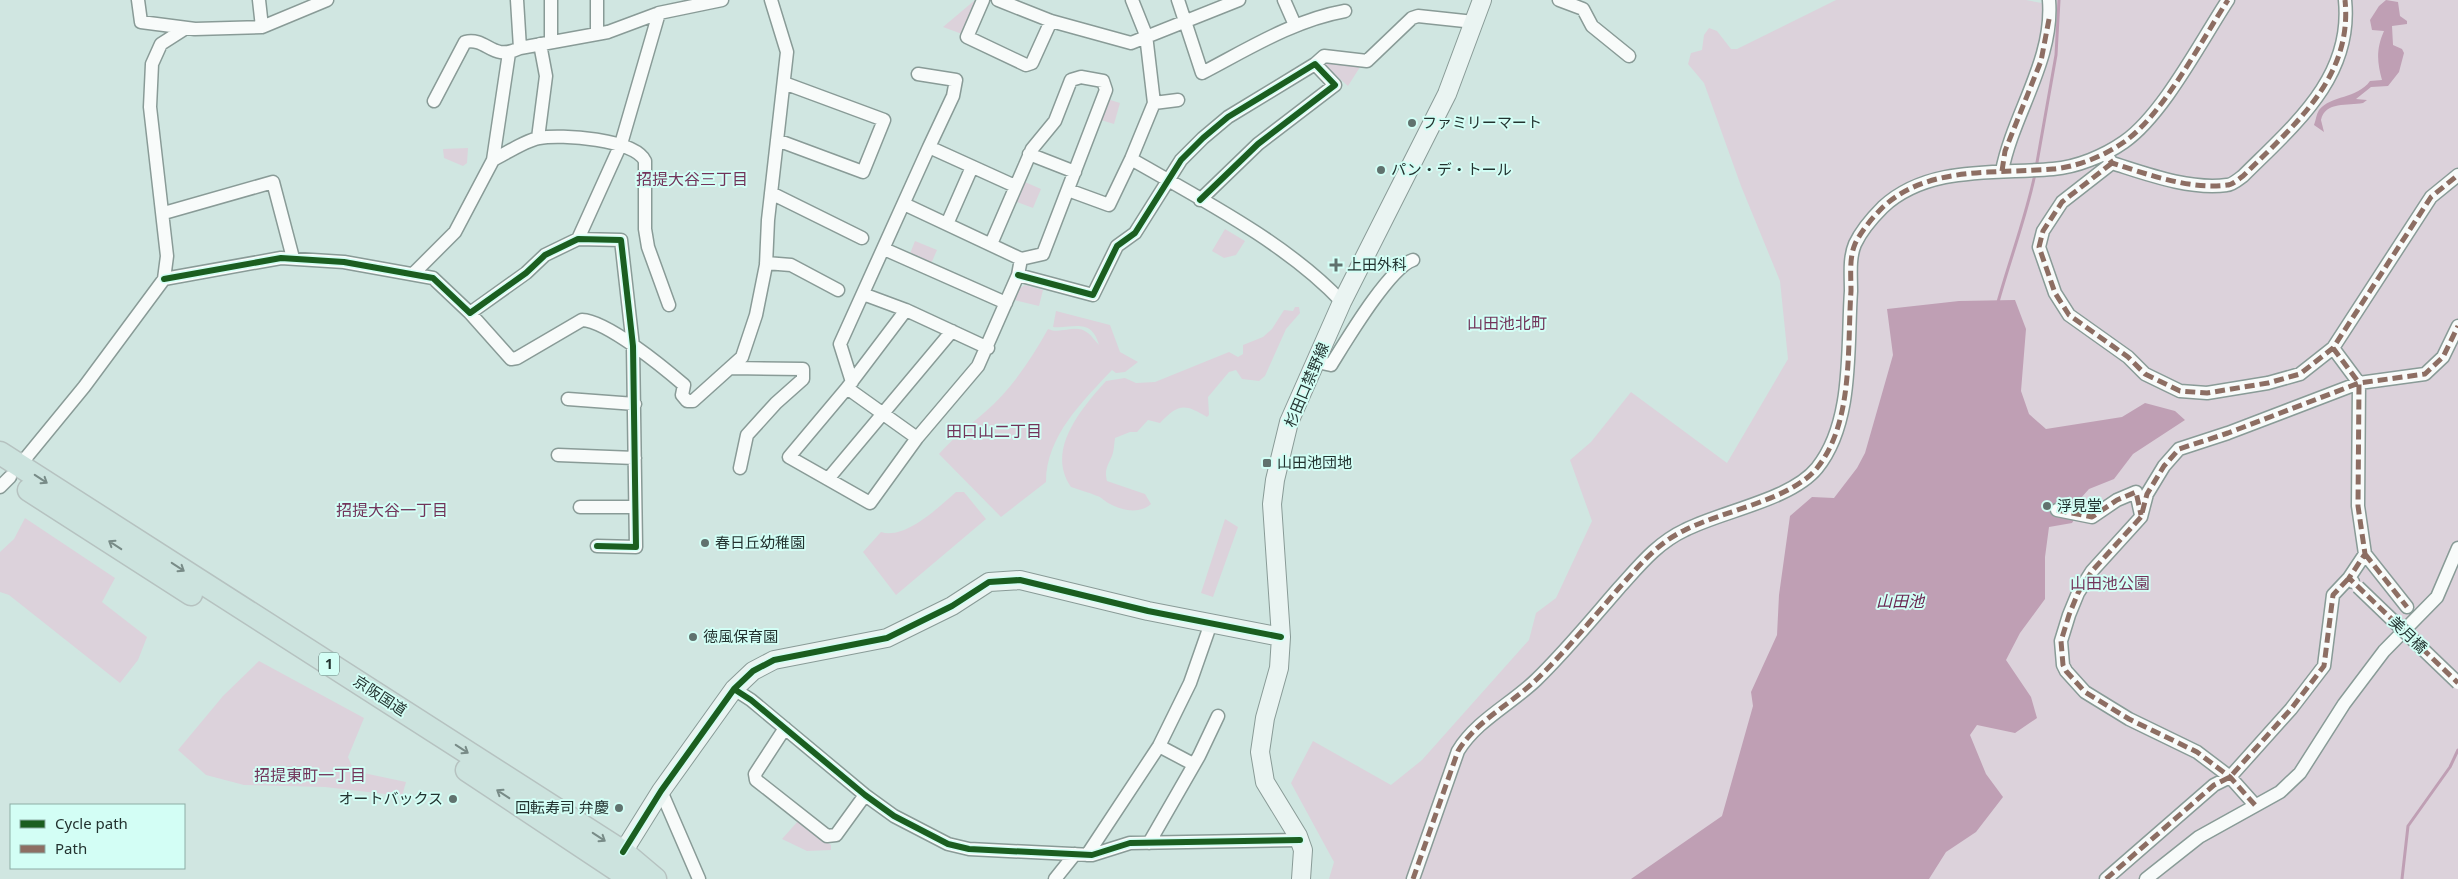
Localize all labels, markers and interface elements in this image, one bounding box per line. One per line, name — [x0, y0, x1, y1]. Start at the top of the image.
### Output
place label: ファミリーマート — [1422, 112, 1542, 132]
marker: ファミリーマート — [1406, 117, 1418, 129]
place label: パン・デ・トール — [1391, 159, 1512, 179]
marker: パン・デ・トール — [1375, 164, 1387, 176]
district label: 招提大谷三丁目 — [636, 168, 748, 190]
place label: 上田外科 — [1347, 254, 1407, 274]
marker: 上田外科 — [1329, 258, 1343, 272]
district label: 山田池北町 — [1467, 312, 1547, 334]
street label: 杉田口禁野線 — [1279, 339, 1333, 430]
district label: 田口山二丁目 — [946, 420, 1042, 442]
place label: 山田池団地 — [1277, 452, 1352, 472]
marker: 山田池団地 — [1261, 457, 1273, 469]
one-way arrow — [34, 474, 48, 484]
place label: 浮見堂 — [2057, 495, 2102, 515]
district label: 招提大谷一丁目 — [336, 499, 448, 521]
marker: 浮見堂 — [2041, 500, 2053, 512]
place label: 春日丘幼稚園 — [715, 532, 805, 552]
marker: 春日丘幼稚園 — [699, 537, 711, 549]
one-way arrow — [109, 540, 123, 550]
one-way arrow — [170, 562, 184, 572]
district label: 山田池公園 — [2070, 572, 2150, 594]
water label: 山田池 — [1876, 590, 1926, 612]
street label: 美月橋 — [2386, 611, 2432, 657]
place label: 徳風保育園 — [703, 626, 778, 646]
marker: 徳風保育園 — [687, 631, 699, 643]
road number: 1 — [319, 652, 339, 676]
street label: 京阪国道 — [350, 670, 411, 720]
one-way arrow — [455, 743, 469, 754]
district label: 招提東町一丁目 — [254, 764, 366, 786]
place label: オートバックス — [338, 788, 443, 808]
one-way arrow — [496, 788, 510, 798]
marker: オートバックス — [447, 793, 459, 805]
place label: 回転寿司 弁慶 — [515, 797, 609, 817]
marker: 回転寿司 弁慶 — [613, 802, 625, 814]
legend — [10, 804, 185, 869]
text: Cycle path — [55, 813, 128, 833]
one-way arrow — [591, 832, 605, 842]
text: Path — [55, 838, 87, 858]

